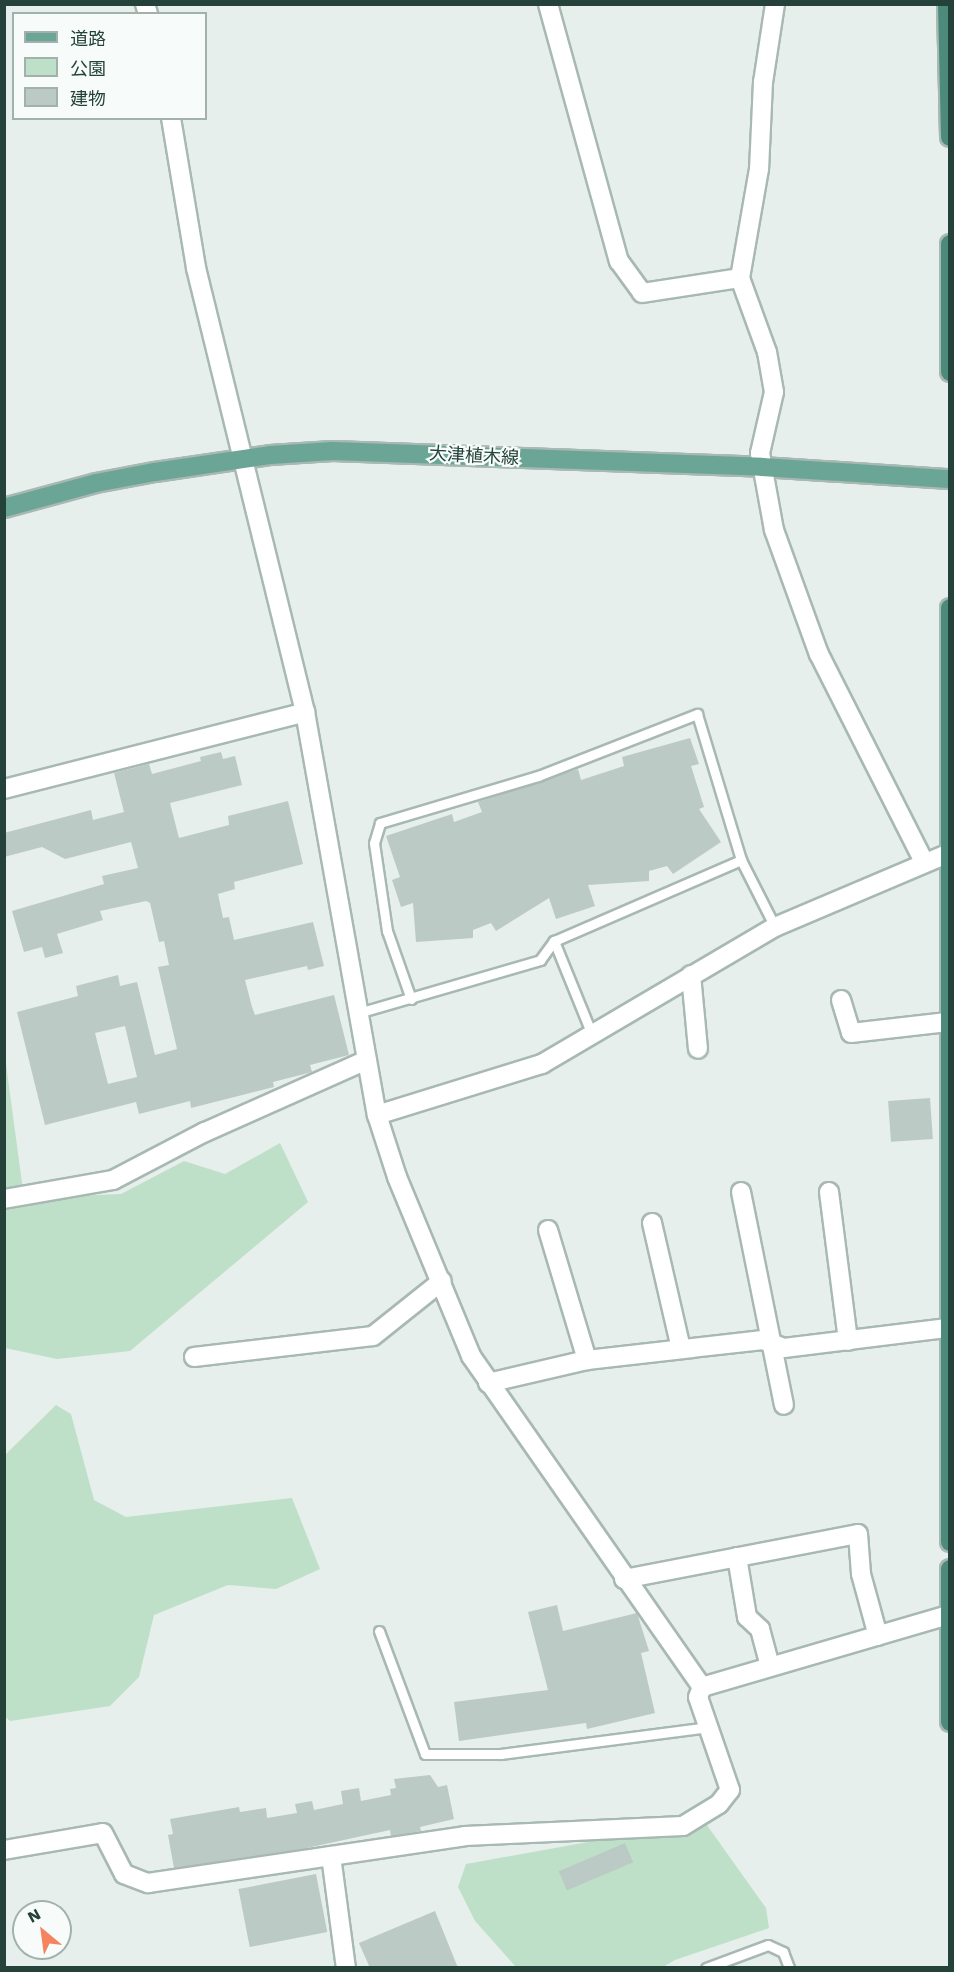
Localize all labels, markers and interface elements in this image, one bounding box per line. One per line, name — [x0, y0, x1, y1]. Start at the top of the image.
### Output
legend — [12, 12, 207, 120]
text: 道路 — [70, 28, 106, 49]
text: 公園 — [70, 58, 106, 79]
text: 建物 — [70, 88, 106, 109]
street label: 大津植木線 — [428, 443, 520, 469]
north arrow — [12, 1900, 72, 1960]
text: N — [24, 1904, 44, 1927]

